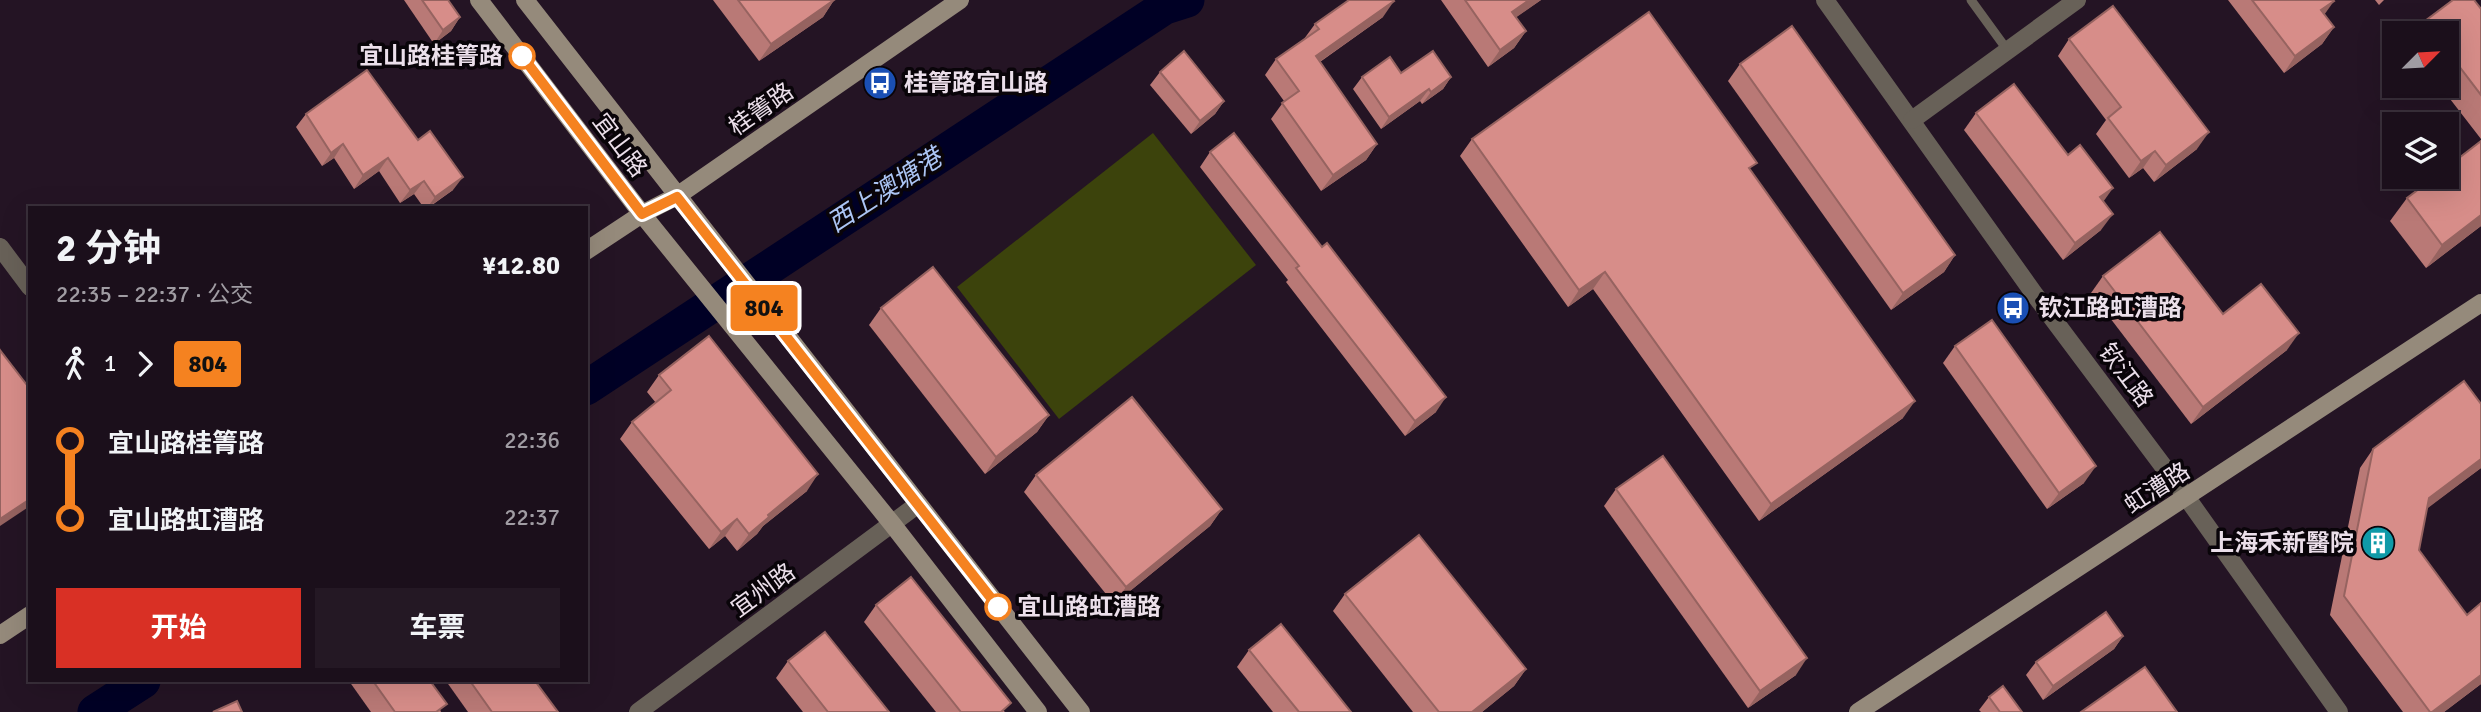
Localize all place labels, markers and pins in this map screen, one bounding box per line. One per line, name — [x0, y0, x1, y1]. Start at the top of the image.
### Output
place label: 宜山路桂箐路 — [359, 41, 503, 71]
marker: 宜山路桂箐路 — [509, 43, 535, 69]
bus stop icon: 桂箐路宜山路 — [861, 64, 899, 102]
place label: 桂箐路宜山路 — [904, 68, 1048, 98]
bus stop icon: 钦江路虹漕路 — [1994, 289, 2032, 327]
place label: 钦江路虹漕路 — [2038, 293, 2182, 323]
building icon: 上海禾新醫院 — [2359, 524, 2397, 562]
place label: 上海禾新醫院 — [2210, 528, 2354, 558]
place label: 宜山路虹漕路 — [1017, 592, 1161, 622]
marker: 宜山路虹漕路 — [985, 594, 1011, 620]

